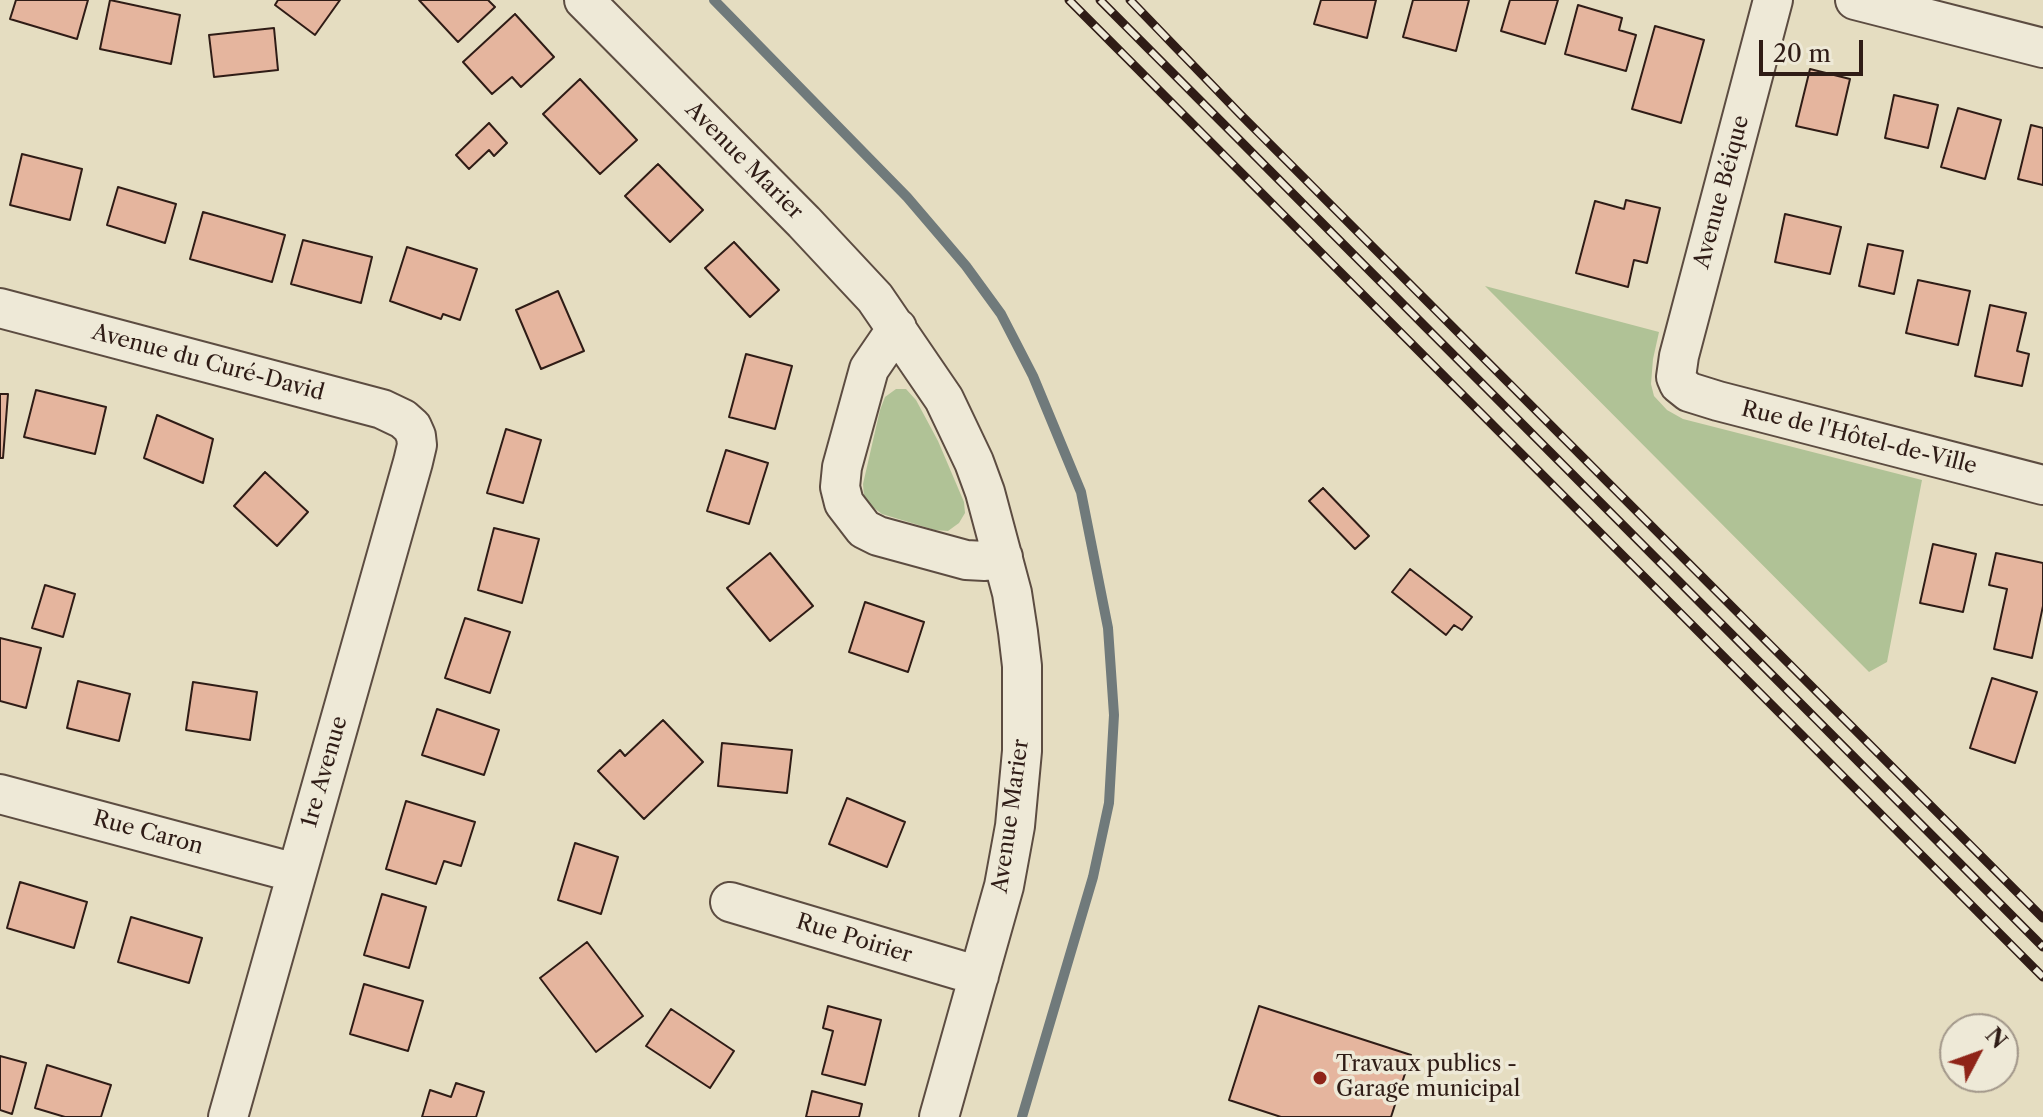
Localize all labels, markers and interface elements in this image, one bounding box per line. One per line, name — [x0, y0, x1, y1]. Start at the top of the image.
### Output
scale bar — [1763, 24, 1867, 74]
text: 20 m — [1773, 39, 1831, 68]
street label: Avenue Marier — [680, 97, 808, 225]
street label: Avenue Béique — [1689, 112, 1755, 272]
street label: Avenue du Curé-David — [89, 319, 327, 407]
street label: Rue de l'Hôtel-de-Ville — [1738, 396, 1980, 480]
street label: 1re Avenue — [297, 713, 353, 831]
street label: Avenue Marier — [987, 737, 1035, 895]
street label: Rue Caron — [90, 806, 206, 860]
street label: Rue Poirier — [793, 909, 915, 969]
north arrow — [1939, 1013, 2019, 1093]
text: N — [1980, 1022, 2012, 1054]
place label: Travaux publics - Garage municipal — [1336, 1052, 1520, 1104]
marker: Travaux publics - Garage municipal — [1311, 1069, 1329, 1087]

